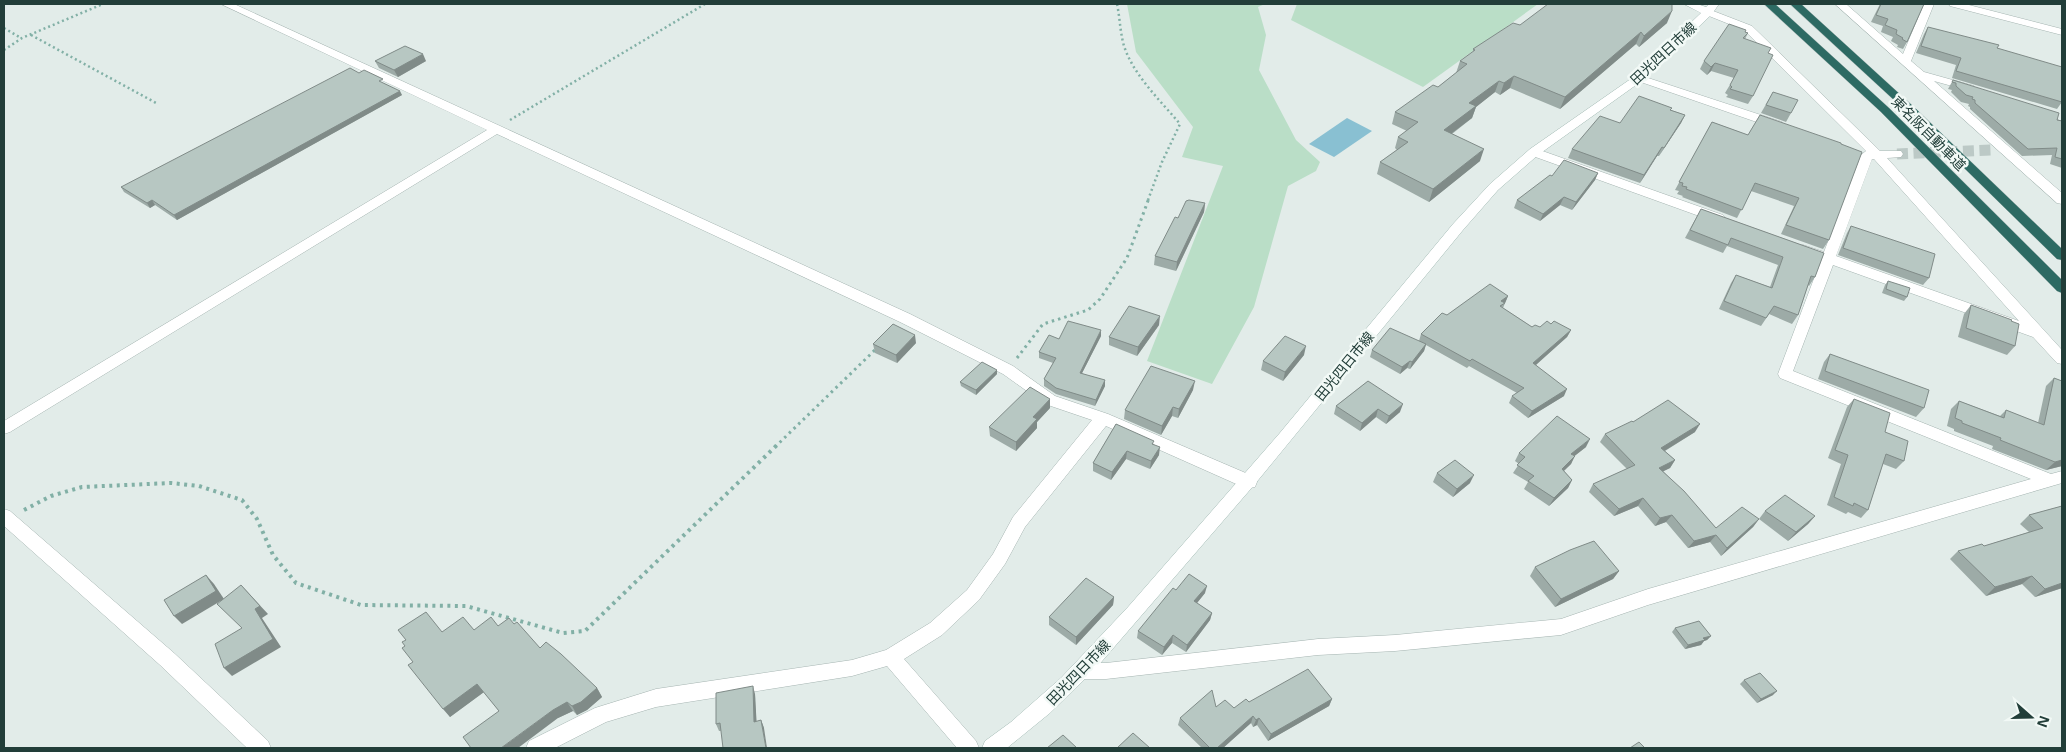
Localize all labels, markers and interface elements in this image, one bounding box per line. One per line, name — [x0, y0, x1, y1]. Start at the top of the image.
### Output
street label: 田光四日市線 — [1626, 17, 1700, 89]
street label: 東名阪自動車道 — [1888, 92, 1970, 174]
street label: 田光四日市線 — [1310, 327, 1378, 405]
street label: 田光四日市線 — [1042, 635, 1114, 709]
north arrow — [2006, 692, 2056, 742]
text: N — [2033, 713, 2055, 730]

